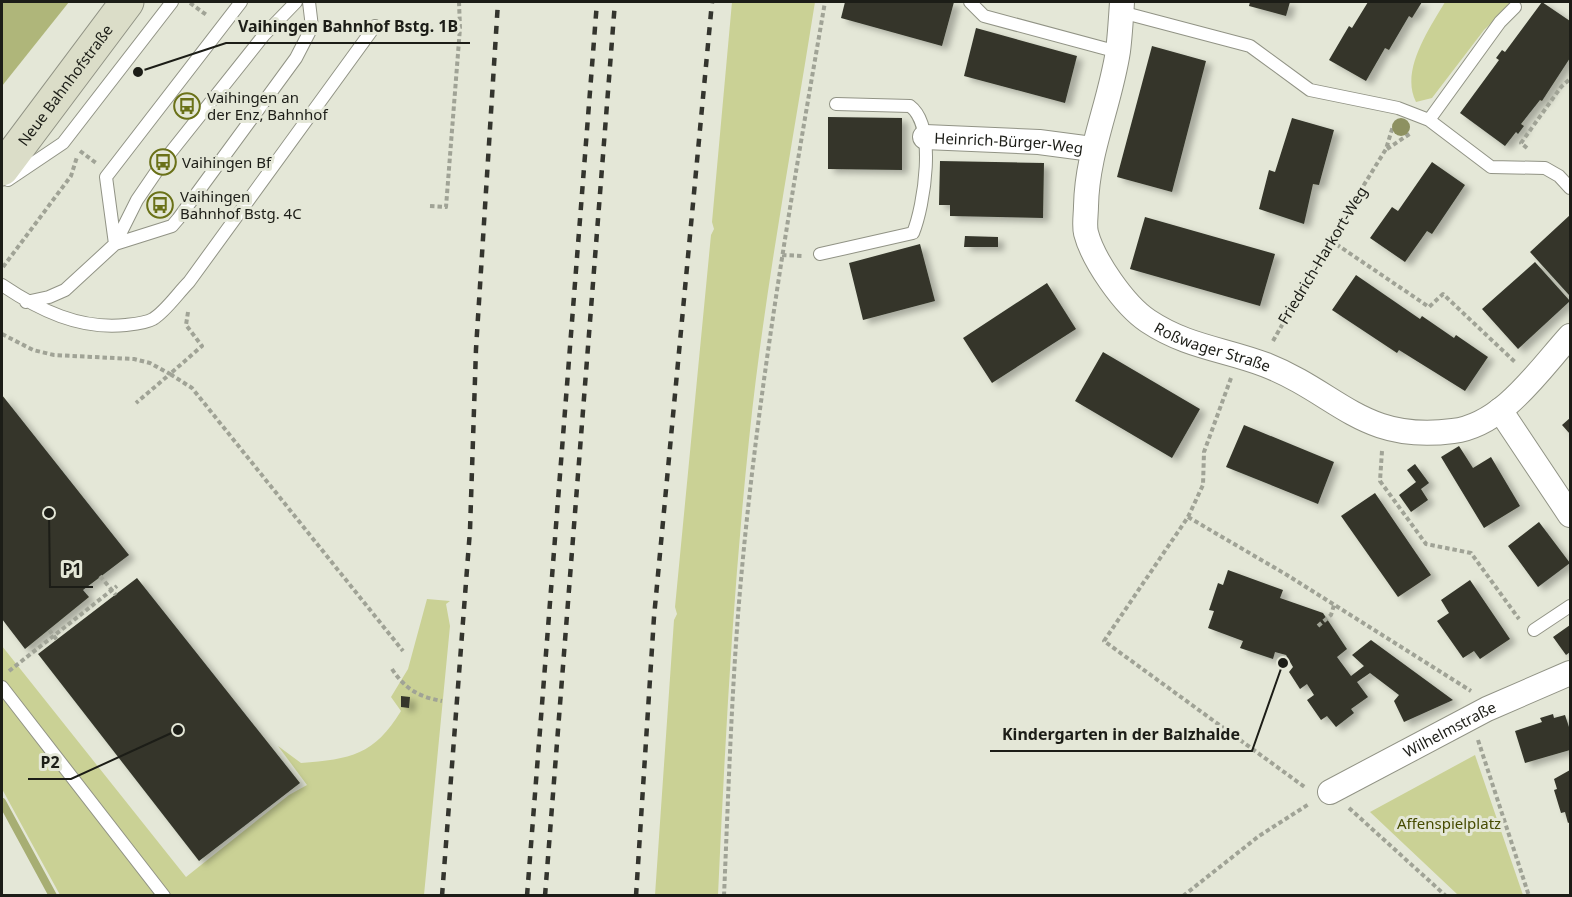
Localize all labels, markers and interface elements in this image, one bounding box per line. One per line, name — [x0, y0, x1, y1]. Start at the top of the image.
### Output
callout: Vaihingen Bahnhof Bstg. 1B — [226, 9, 470, 43]
text: Vaihingen Bahnhof Bstg. 1B — [238, 15, 458, 37]
street label: Neue Bahnhofstraße — [13, 20, 117, 150]
place label: Vaihingen an der Enz, Bahnhof — [207, 87, 328, 124]
bus stop icon: Vaihingen an der Enz, Bahnhof — [172, 91, 202, 121]
street label: Heinrich-Bürger-Weg — [934, 127, 1084, 158]
bus stop icon: Vaihingen Bf — [148, 147, 178, 177]
place label: Vaihingen Bf — [182, 152, 272, 172]
street label: Friedrich-Harkort-Weg — [1273, 182, 1371, 328]
place label: Vaihingen Bahnhof Bstg. 4C — [180, 186, 302, 223]
bus stop icon: Vaihingen Bahnhof Bstg. 4C — [145, 190, 175, 220]
street label: Roßwager Straße — [1151, 317, 1274, 376]
callout: P1 — [50, 553, 93, 587]
text: P1 — [62, 558, 82, 580]
street label: Wilhelmstraße — [1399, 696, 1499, 762]
callout: Kindergarten in der Balzhalde — [990, 717, 1252, 751]
text: Kindergarten in der Balzhalde — [1002, 723, 1240, 745]
callout: P2 — [28, 745, 71, 779]
text: P2 — [40, 751, 60, 773]
park label: Affenspielplatz — [1397, 813, 1501, 833]

